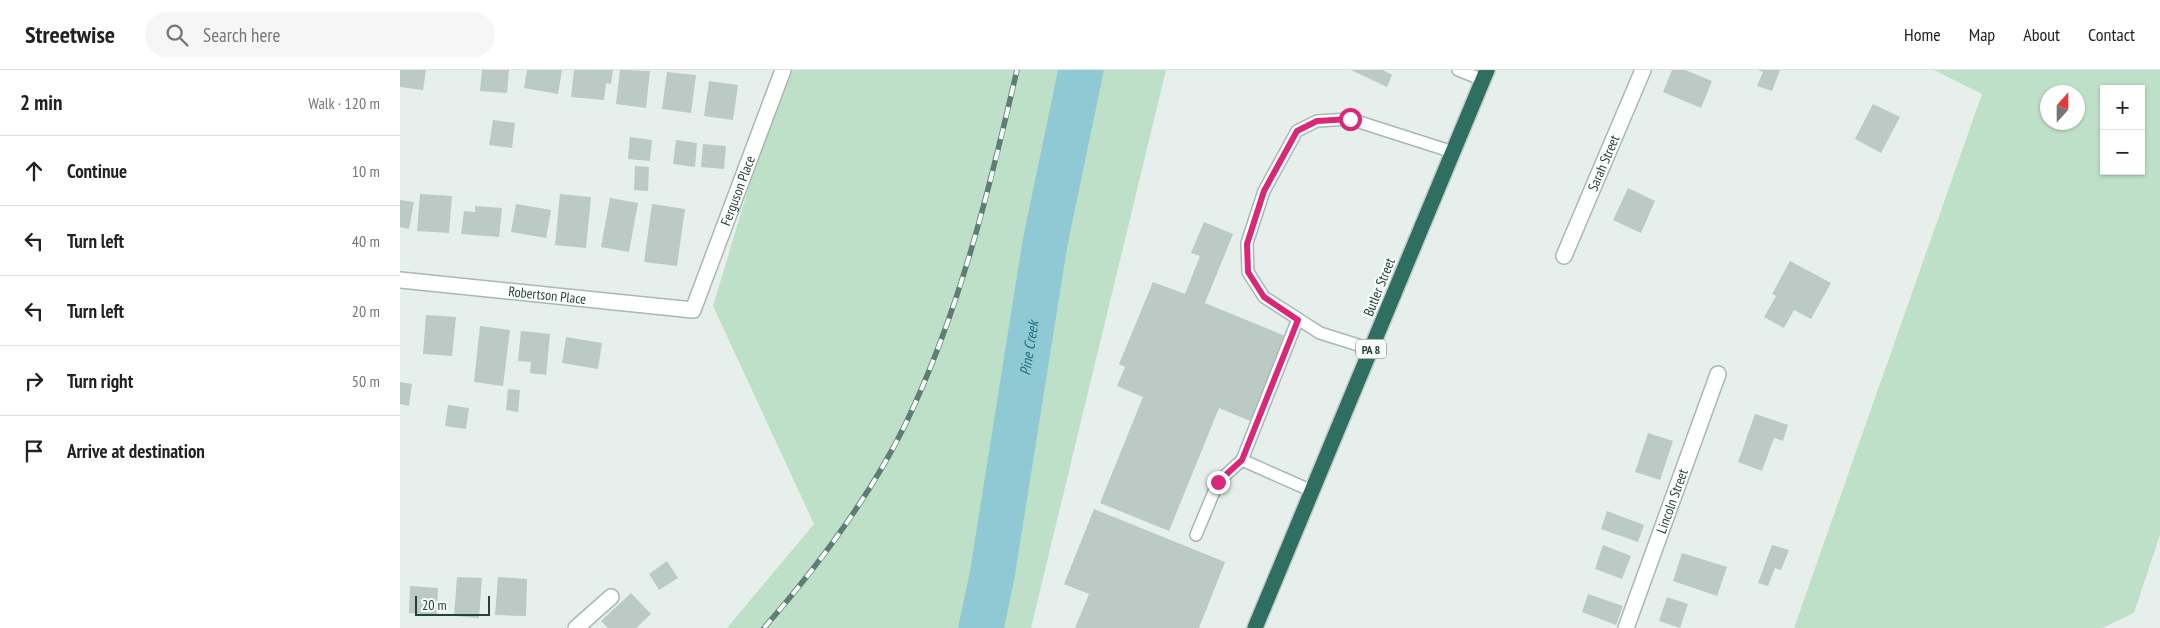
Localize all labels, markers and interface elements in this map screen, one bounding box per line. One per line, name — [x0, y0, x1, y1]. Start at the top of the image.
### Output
search box — [145, 12, 495, 57]
text: Streetwise — [25, 19, 115, 50]
icon: search — [163, 21, 191, 49]
text: Search here — [203, 23, 280, 47]
text: Home — [1904, 23, 1941, 46]
text: Map — [1969, 23, 1995, 46]
text: About — [2023, 23, 2060, 46]
text: Contact — [2088, 23, 2135, 46]
north arrow — [2040, 85, 2085, 130]
map controls — [2100, 85, 2145, 175]
button: + — [2100, 85, 2145, 130]
text: 2 min — [20, 89, 62, 116]
text: Walk · 120 m — [308, 93, 380, 113]
route start — [1339, 108, 1362, 131]
button: − — [2100, 130, 2145, 175]
street label: Sarah Street — [1584, 132, 1623, 194]
street label: Ferguson Place — [716, 153, 759, 228]
icon: ahead — [20, 157, 48, 185]
text: Continue — [67, 159, 127, 183]
text: 10 m — [352, 161, 380, 181]
icon: left — [20, 227, 48, 255]
text: Turn left — [67, 229, 124, 253]
text: 40 m — [352, 231, 380, 251]
street label: Butler Street — [1359, 255, 1399, 319]
street label: Robertson Place — [508, 282, 587, 308]
icon: left — [20, 297, 48, 325]
text: Turn left — [67, 299, 124, 323]
text: 20 m — [352, 301, 380, 321]
water label: Pine Creek — [1015, 317, 1042, 377]
road number: PA 8 — [1356, 340, 1386, 358]
icon: right — [20, 367, 48, 395]
text: Turn right — [67, 369, 133, 393]
text: 50 m — [352, 371, 380, 391]
icon: arrive — [20, 437, 48, 465]
text: Arrive at destination — [67, 439, 205, 463]
street label: Lincoln Street — [1652, 466, 1692, 536]
route end — [1207, 471, 1230, 494]
scale bar — [415, 593, 490, 616]
text: 20 m — [422, 596, 447, 614]

